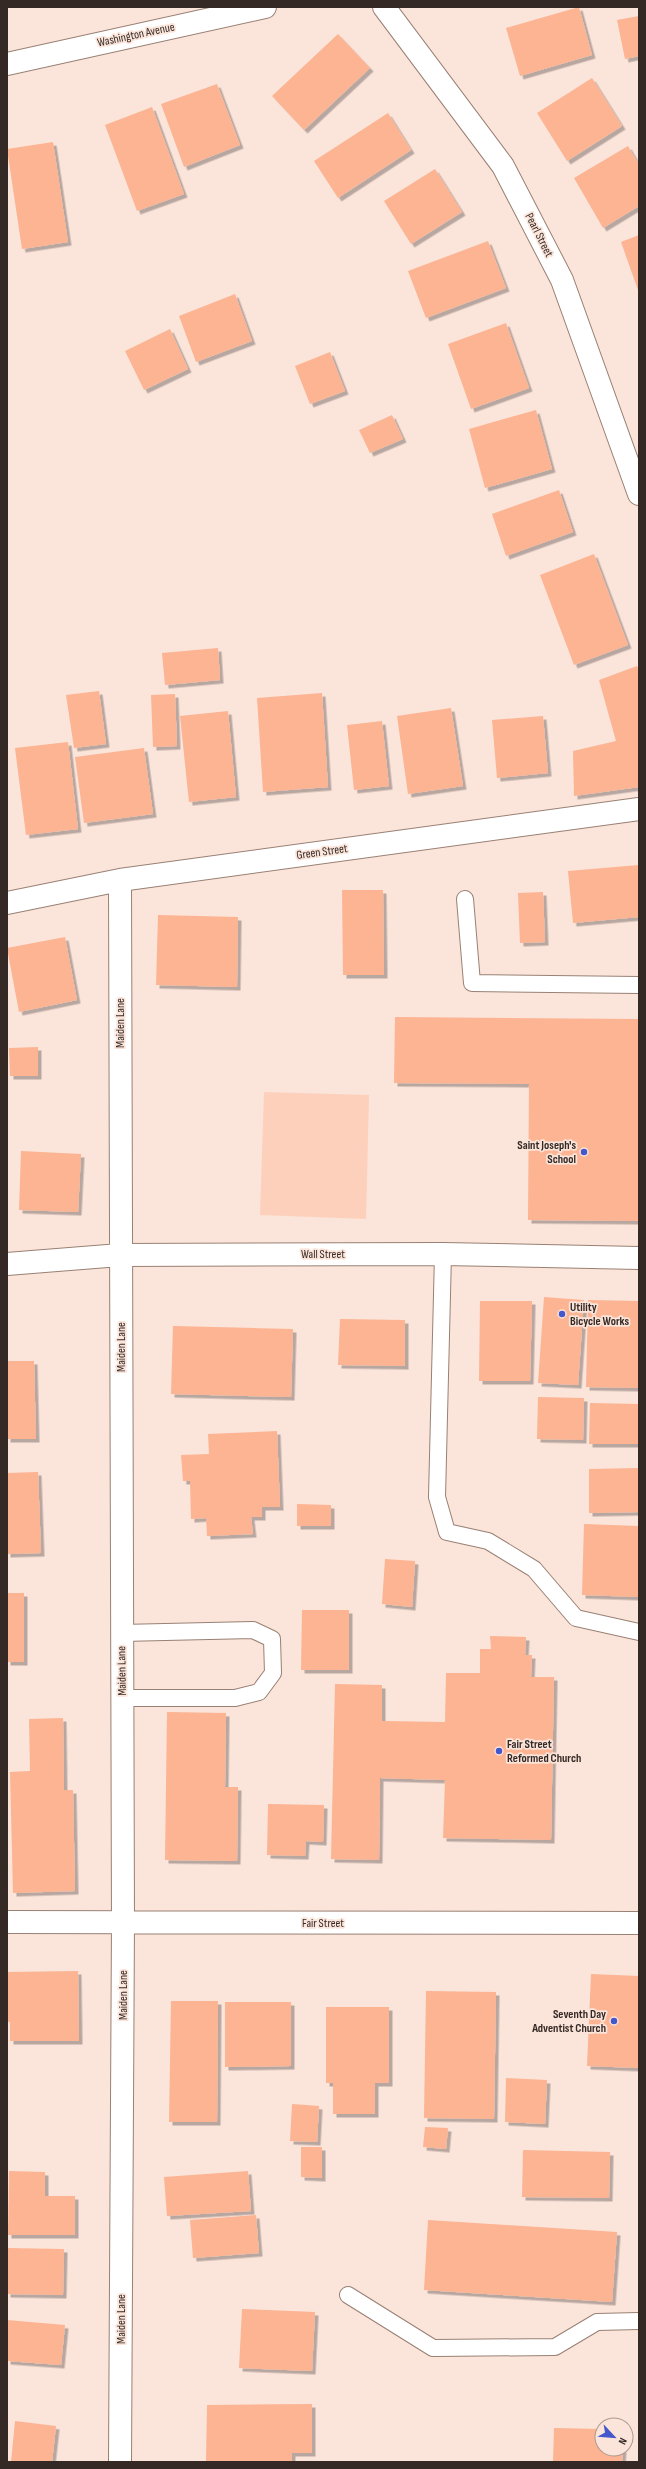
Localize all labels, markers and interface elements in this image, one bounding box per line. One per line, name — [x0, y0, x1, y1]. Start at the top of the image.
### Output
street label: Washington Avenue — [96, 19, 176, 51]
street label: Pearl Street — [522, 210, 557, 260]
street label: Green Street — [296, 841, 349, 863]
street label: Maiden Lane — [113, 998, 128, 1048]
place label: Saint Joseph's School — [517, 1138, 576, 1167]
marker: Saint Joseph's School — [579, 1147, 589, 1157]
street label: Wall Street — [301, 1247, 345, 1262]
place label: Utility Bicycle Works — [570, 1300, 629, 1329]
marker: Utility Bicycle Works — [557, 1309, 567, 1319]
street label: Maiden Lane — [114, 1322, 129, 1372]
street label: Maiden Lane — [114, 1646, 130, 1696]
place label: Fair Street Reformed Church — [507, 1737, 581, 1766]
marker: Fair Street Reformed Church — [494, 1746, 504, 1756]
street label: Fair Street — [302, 1916, 344, 1931]
street label: Maiden Lane — [116, 1970, 131, 2020]
place label: Seventh Day Adventist Church — [531, 2007, 606, 2036]
marker: Seventh Day Adventist Church — [609, 2016, 619, 2026]
street label: Maiden Lane — [114, 2294, 129, 2344]
north arrow — [594, 2417, 634, 2457]
text: N — [615, 2436, 630, 2447]

